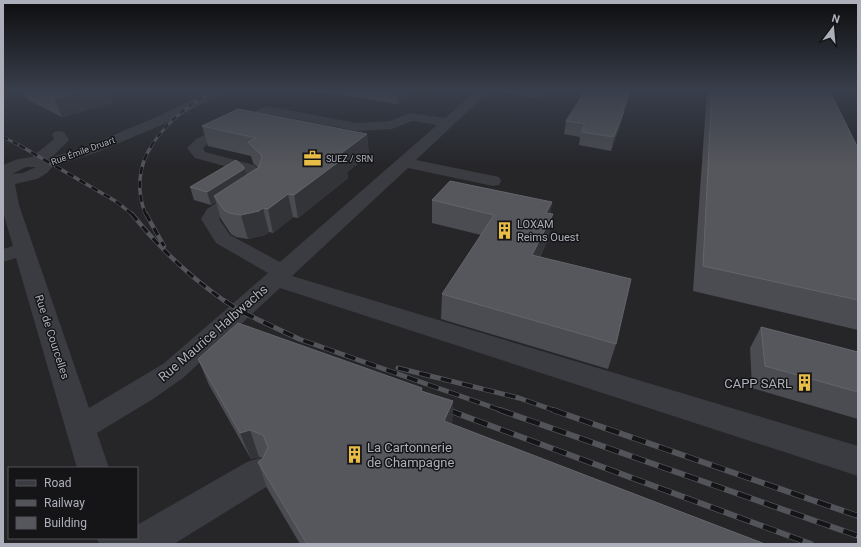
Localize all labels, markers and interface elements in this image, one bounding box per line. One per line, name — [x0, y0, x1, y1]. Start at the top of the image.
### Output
north arrow — [813, 8, 853, 48]
text: N — [830, 12, 841, 26]
street label: Rue Émile Druart — [49, 134, 116, 167]
office icon: SUEZ / SRN — [303, 149, 323, 169]
place label: SUEZ / SRN — [326, 154, 373, 164]
place label: LOXAM Reims Ouest — [517, 218, 579, 244]
building icon: LOXAM Reims Ouest — [494, 220, 514, 240]
street label: Rue Maurice Halbwachs — [155, 281, 271, 384]
street label: Rue de Courcelles — [32, 293, 72, 381]
building icon: CAPP SARL — [795, 373, 815, 393]
place label: CAPP SARL — [724, 376, 792, 391]
place label: La Cartonnerie de Champagne — [367, 440, 454, 470]
building icon: La Cartonnerie de Champagne — [344, 444, 364, 464]
legend — [8, 467, 138, 539]
text: Road — [44, 476, 72, 490]
text: Railway — [44, 496, 85, 510]
text: Building — [44, 516, 87, 530]

